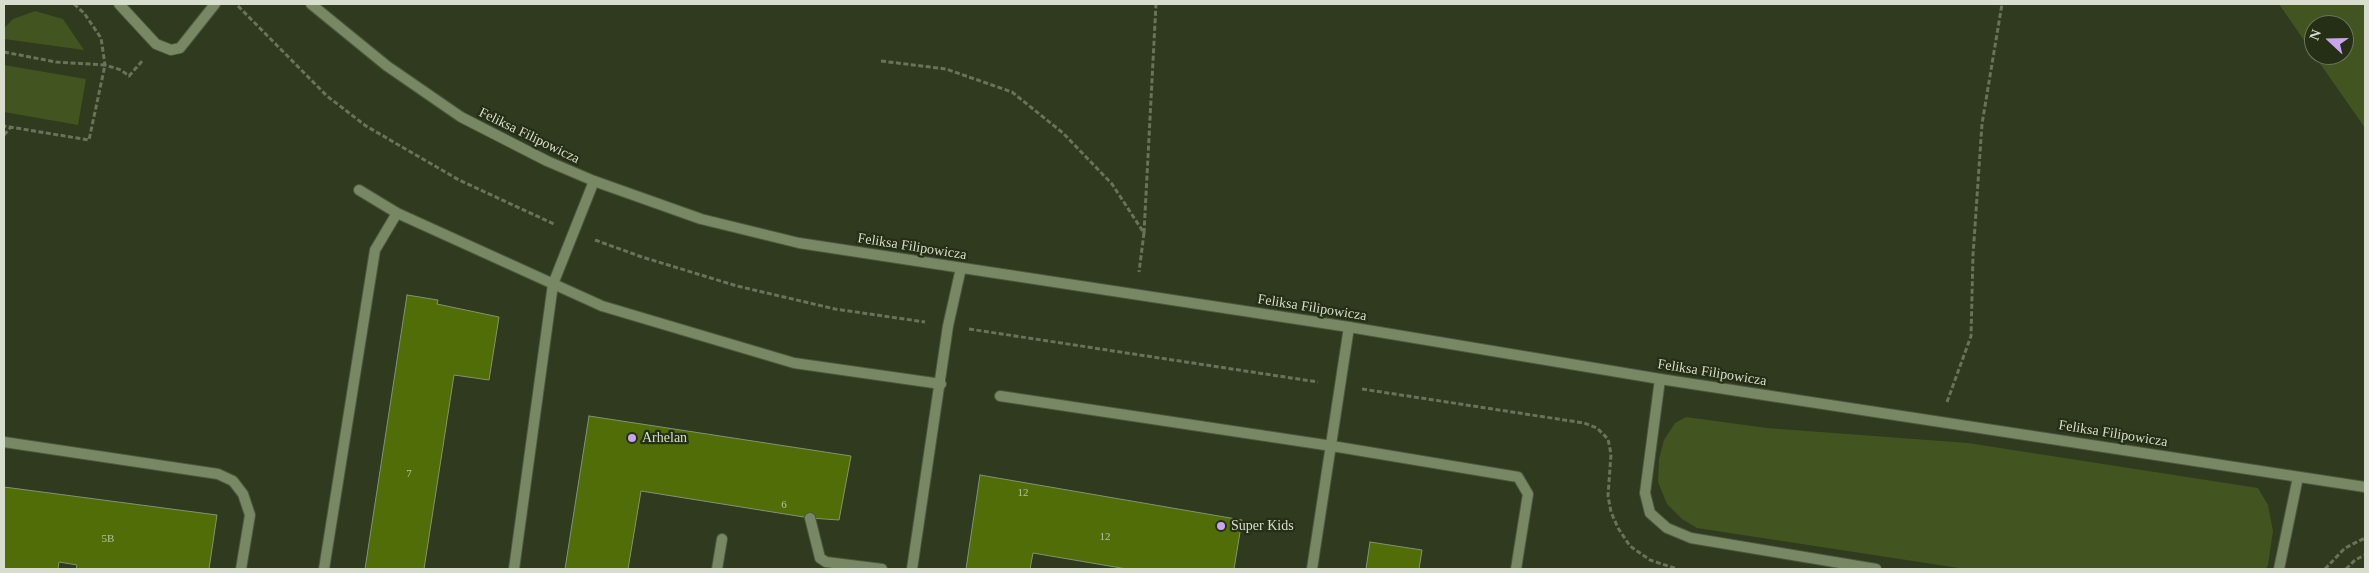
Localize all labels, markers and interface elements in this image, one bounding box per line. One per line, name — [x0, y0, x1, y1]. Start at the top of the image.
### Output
north arrow — [2304, 15, 2354, 65]
text: N — [2307, 27, 2324, 42]
street label: Feliksa Filipowicza — [476, 104, 582, 168]
street label: Feliksa Filipowicza — [856, 230, 968, 264]
street label: Feliksa Filipowicza — [1256, 291, 1368, 325]
street label: Feliksa Filipowicza — [1656, 356, 1768, 390]
street label: Feliksa Filipowicza — [2057, 417, 2169, 451]
place label: Arhelan — [642, 430, 687, 446]
marker: Arhelan — [626, 432, 638, 444]
house number: 7 — [406, 467, 412, 481]
house number: 12 — [1018, 486, 1028, 500]
house number: 6 — [781, 498, 787, 512]
place label: Super Kids — [1231, 518, 1294, 534]
marker: Super Kids — [1215, 520, 1227, 532]
house number: 12 — [1100, 530, 1110, 544]
house number: 5B — [102, 532, 114, 546]

